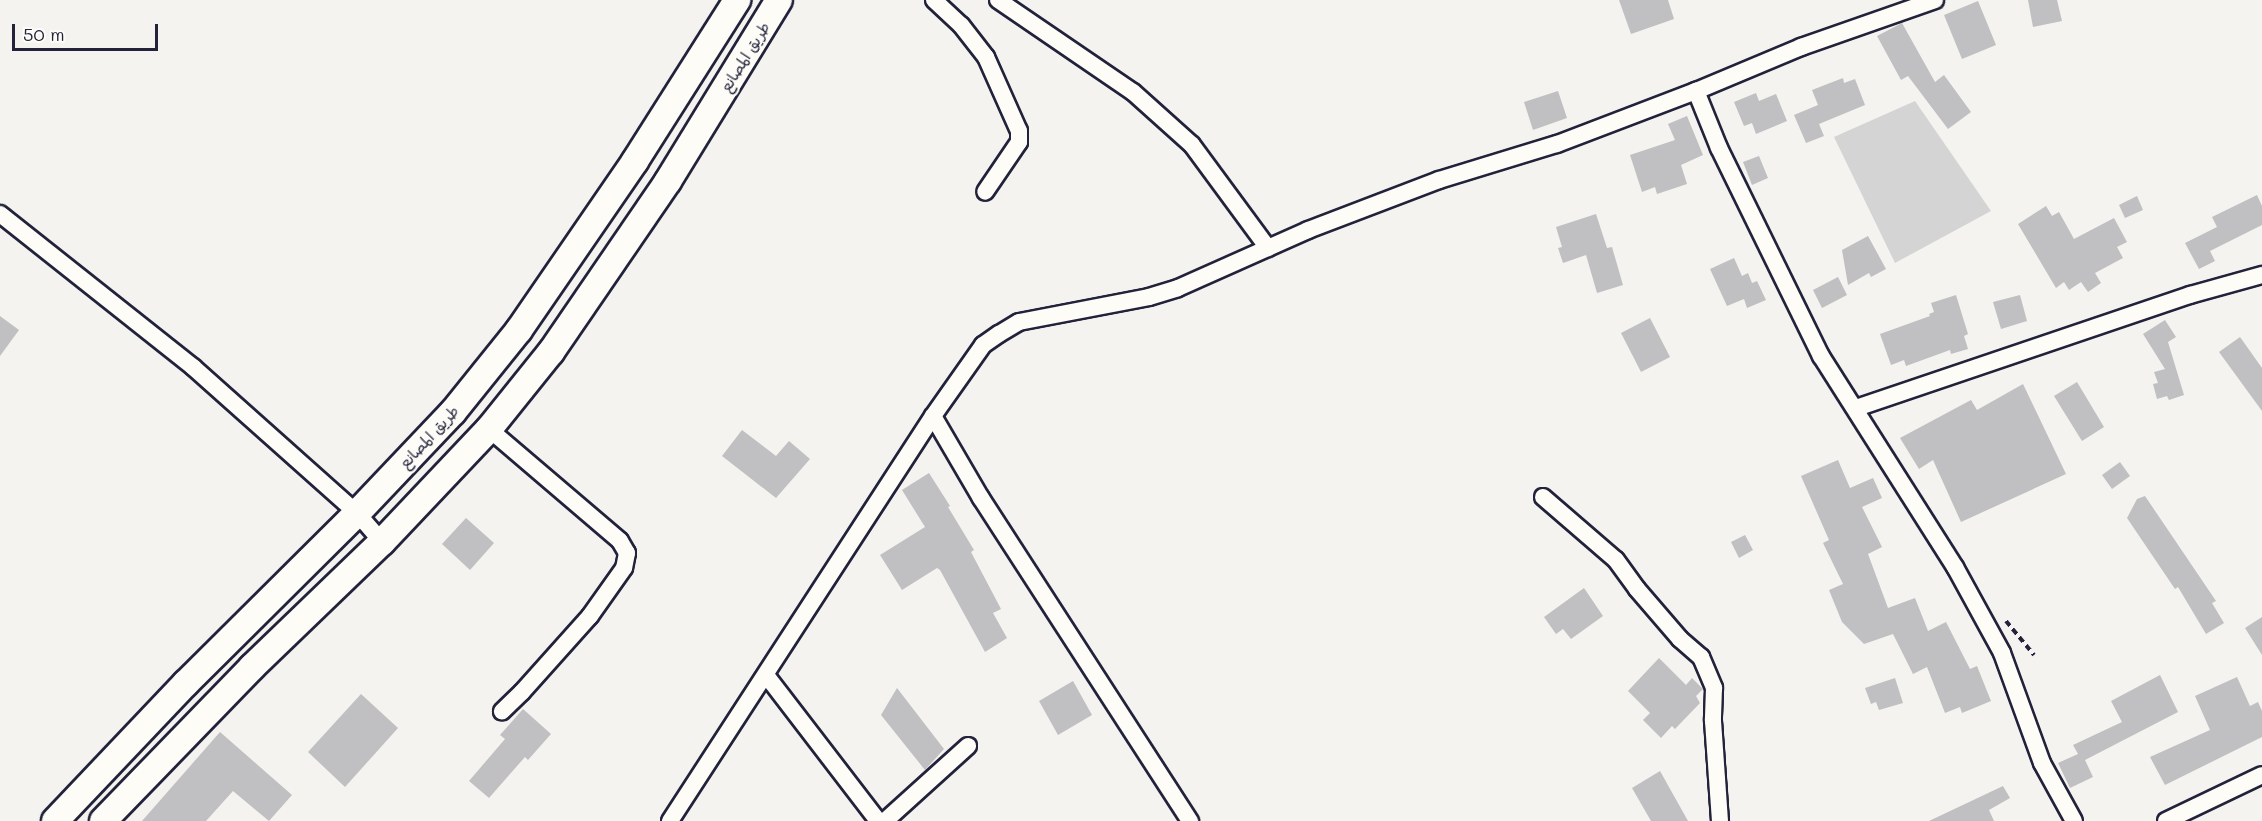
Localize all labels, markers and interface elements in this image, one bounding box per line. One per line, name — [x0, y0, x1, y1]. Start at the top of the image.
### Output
scale bar — [15, 12, 160, 50]
street label: طريق المصانع — [716, 19, 774, 95]
text: 50 m — [23, 22, 65, 46]
street label: طريق المصانع — [396, 402, 462, 472]

